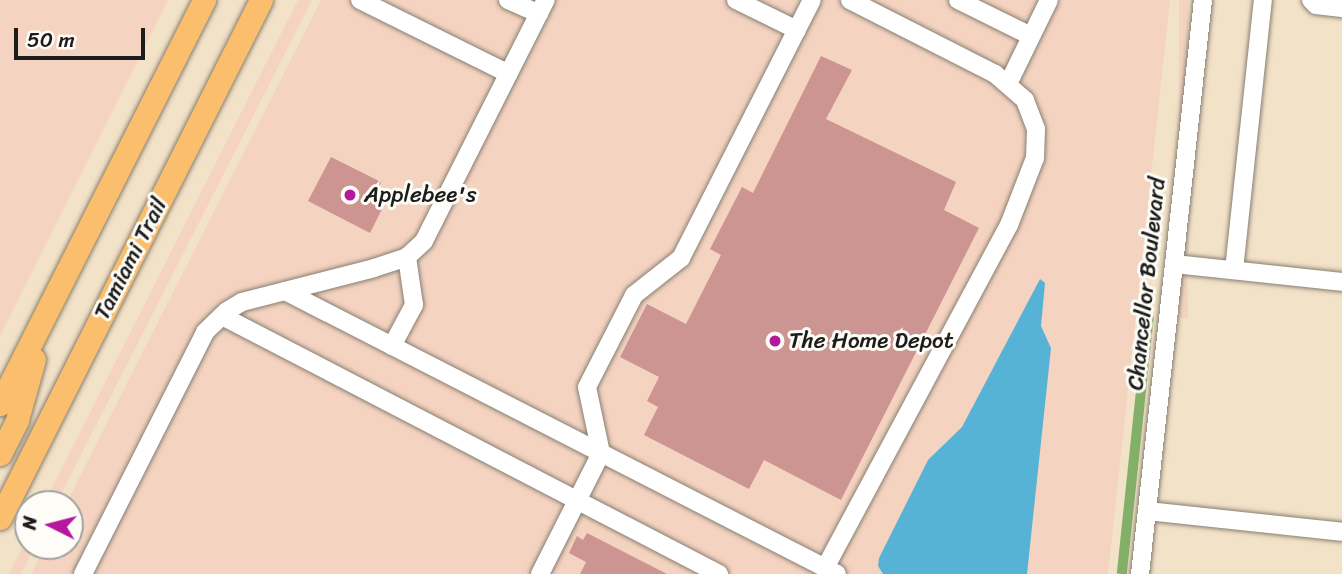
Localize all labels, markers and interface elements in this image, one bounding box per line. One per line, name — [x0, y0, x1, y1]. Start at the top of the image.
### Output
scale bar — [18, 14, 149, 58]
text: 50 m — [27, 21, 75, 59]
street label: Chancellor Boulevard — [1122, 176, 1172, 392]
place label: Applebee's — [364, 181, 476, 209]
marker: Applebee's — [342, 187, 358, 203]
street label: Tamiami Trail — [89, 194, 173, 324]
place label: The Home Depot — [789, 327, 955, 355]
marker: The Home Depot — [767, 333, 783, 349]
north arrow — [14, 490, 84, 560]
text: N — [13, 515, 47, 531]

